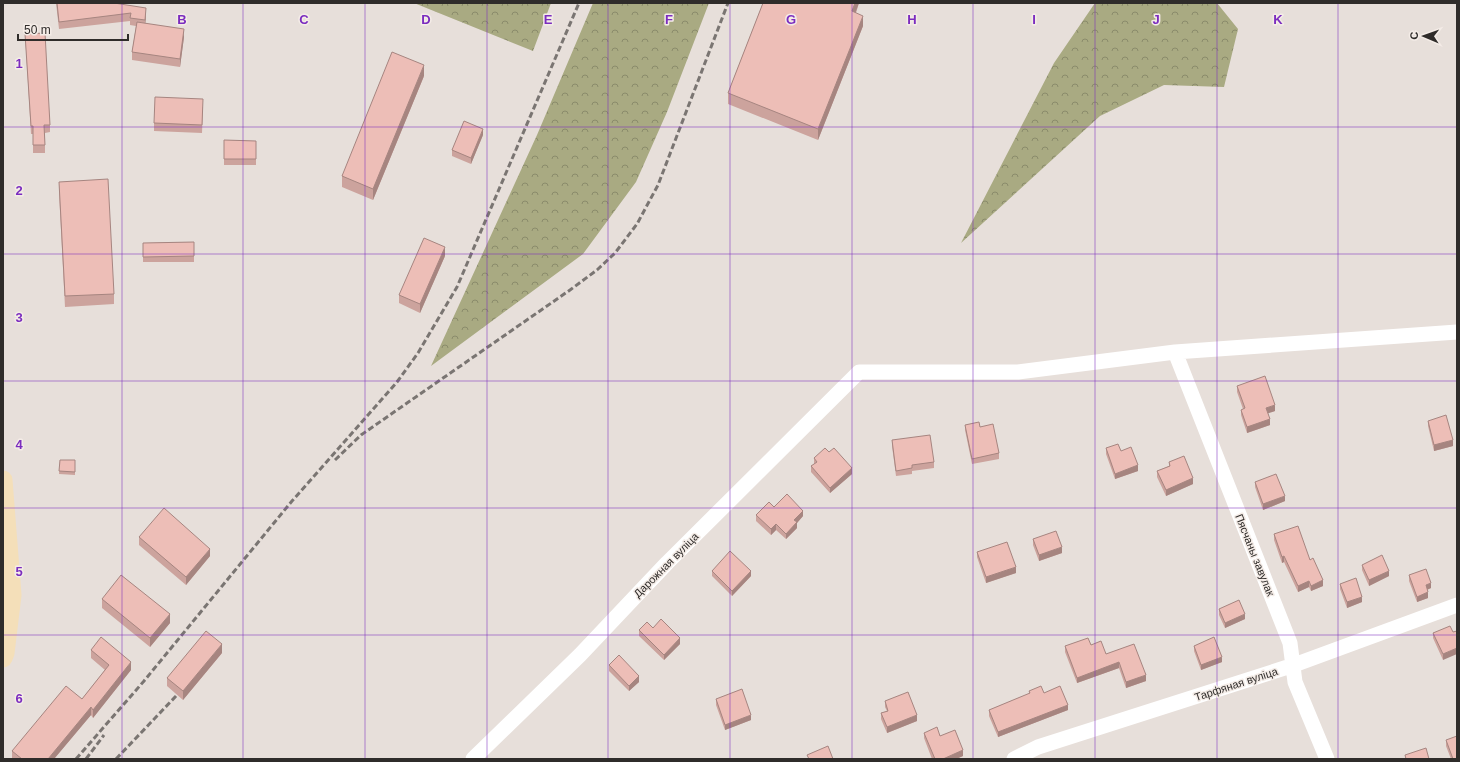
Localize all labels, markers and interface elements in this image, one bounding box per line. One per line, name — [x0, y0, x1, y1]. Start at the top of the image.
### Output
text: B — [177, 12, 187, 27]
text: C — [299, 12, 309, 27]
text: D — [421, 12, 431, 27]
text: E — [544, 12, 553, 27]
text: F — [665, 12, 673, 27]
text: G — [786, 12, 796, 27]
text: H — [907, 12, 917, 27]
text: I — [1032, 12, 1036, 27]
text: J — [1152, 12, 1160, 27]
text: K — [1273, 12, 1283, 27]
scale bar — [18, 16, 128, 42]
north arrow — [1404, 16, 1444, 56]
text: 50 m — [24, 23, 51, 37]
text: С — [1408, 31, 1420, 40]
text: 1 — [15, 56, 23, 71]
text: 2 — [15, 183, 23, 198]
text: 3 — [15, 310, 23, 325]
text: 4 — [15, 437, 23, 452]
street label: Пясчаны завулак — [1233, 512, 1277, 598]
street label: Дарожная вуліца — [631, 530, 701, 600]
text: 5 — [15, 564, 23, 579]
street label: Тарфяная вуліца — [1193, 665, 1280, 703]
text: 6 — [15, 691, 23, 706]

